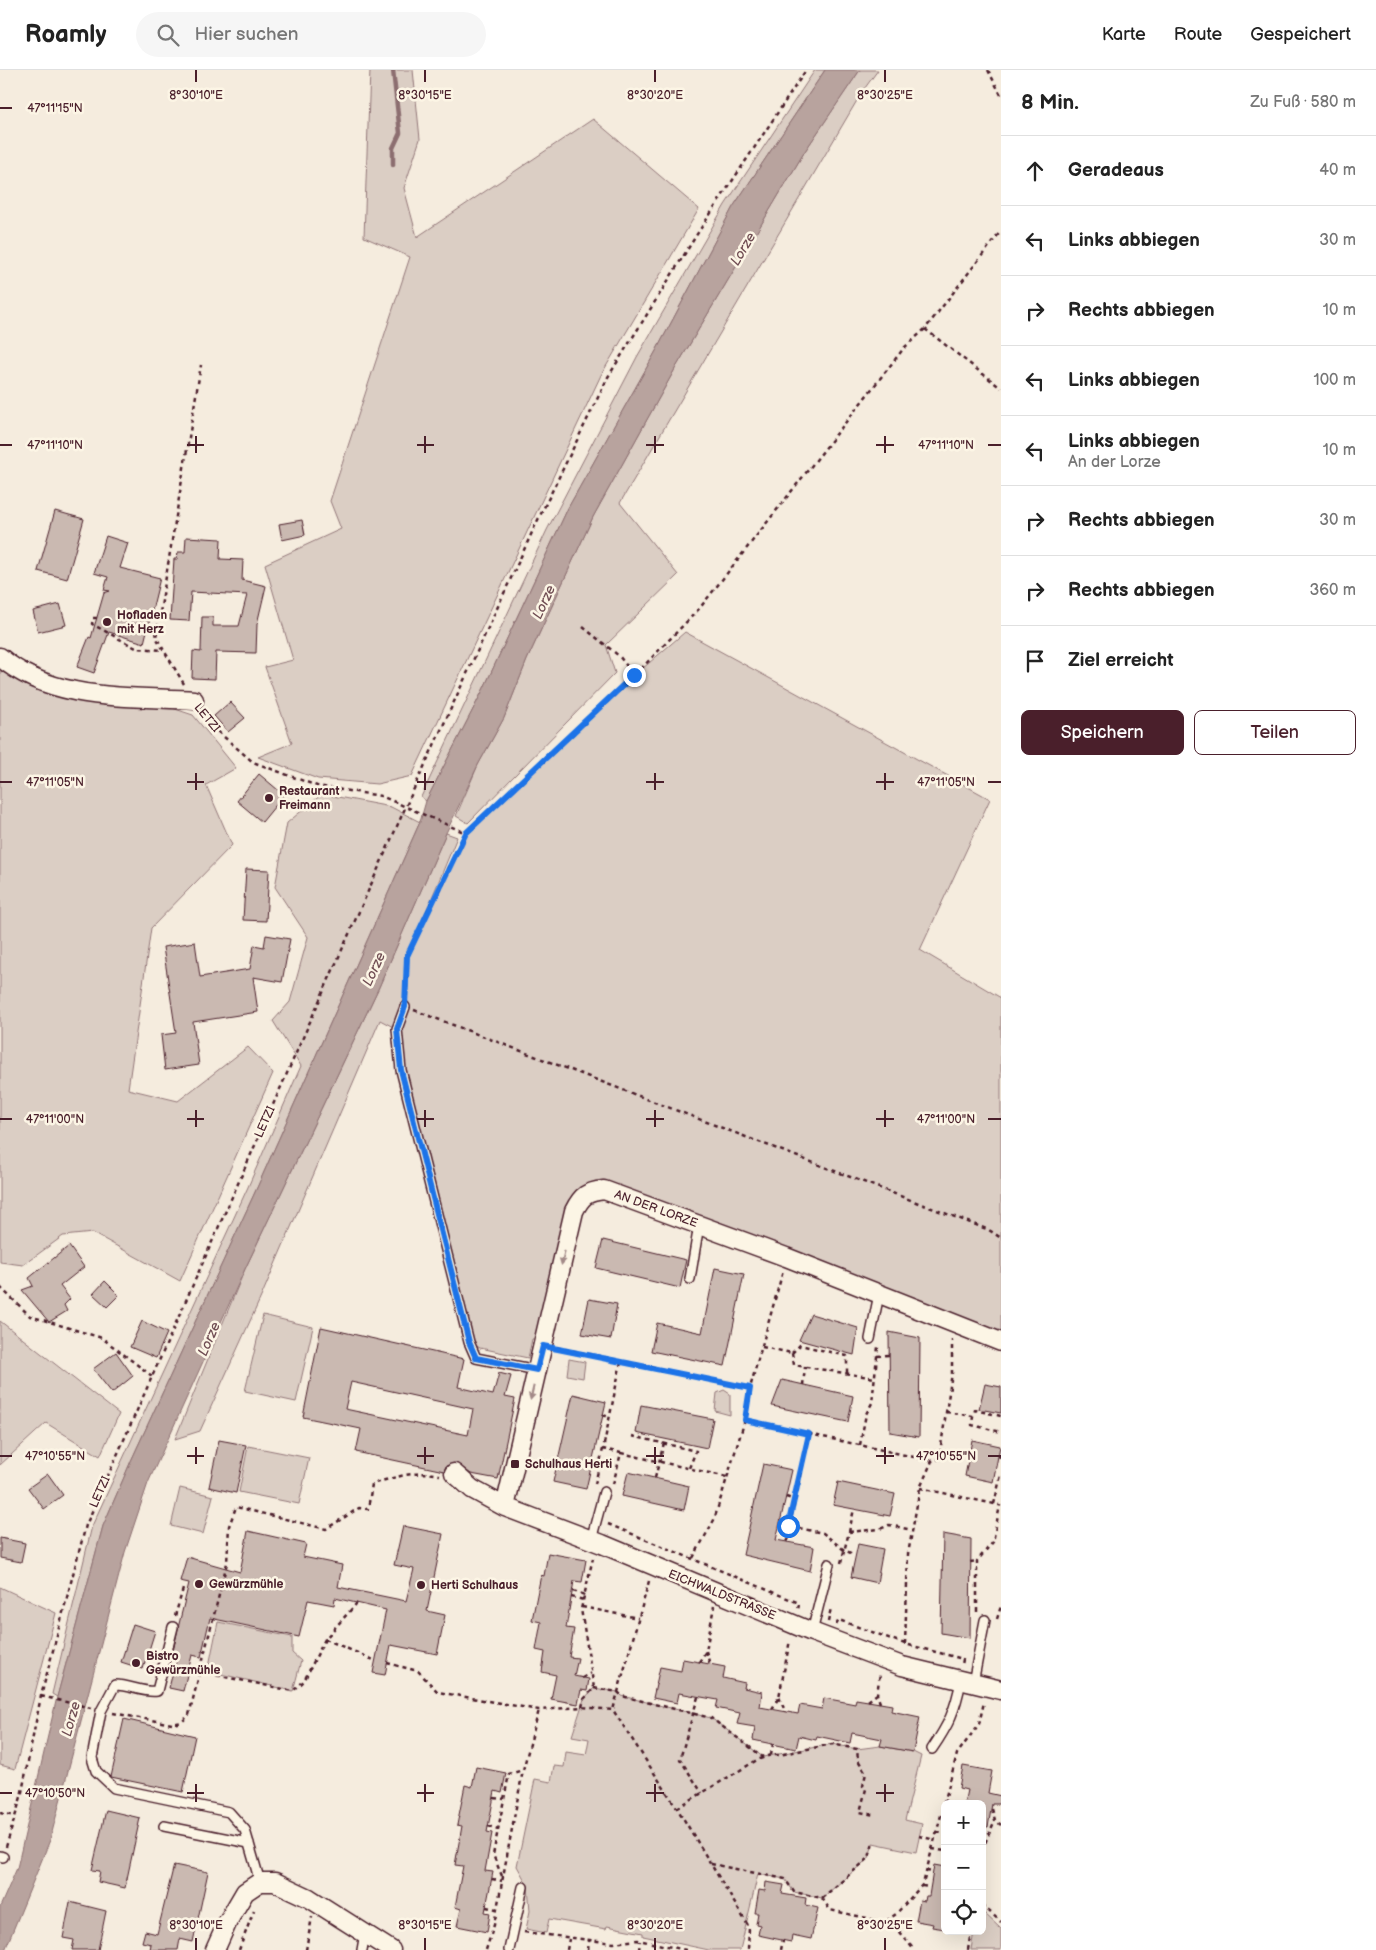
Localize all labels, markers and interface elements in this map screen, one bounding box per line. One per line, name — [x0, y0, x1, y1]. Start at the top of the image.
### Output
search box — [136, 12, 486, 57]
text: Roamly — [25, 20, 106, 49]
icon: search — [154, 21, 182, 49]
text: Hier suchen — [194, 23, 299, 46]
text: Karte — [1102, 24, 1146, 45]
text: Route — [1174, 24, 1222, 45]
text: Gespeichert — [1250, 24, 1351, 45]
text: 8°30'10"E — [169, 88, 223, 103]
text: 8°30'15"E — [398, 88, 452, 103]
text: 8°30'20"E — [627, 88, 683, 103]
text: 8°30'25"E — [857, 88, 913, 103]
text: 8 Min. — [1021, 90, 1079, 115]
text: Zu Fuß · 580 m — [1250, 93, 1356, 112]
text: 47°11'15"N — [27, 101, 83, 116]
icon: ahead — [1021, 157, 1049, 185]
text: Geradeaus — [1068, 159, 1164, 182]
text: 40 m — [1319, 161, 1356, 180]
icon: left — [1021, 227, 1049, 255]
water label: Lorze — [727, 229, 759, 269]
text: Links abbiegen — [1068, 229, 1200, 252]
text: 30 m — [1319, 231, 1356, 250]
icon: right — [1021, 297, 1049, 325]
text: Rechts abbiegen — [1068, 299, 1215, 322]
text: 10 m — [1323, 301, 1356, 320]
icon: left — [1021, 367, 1049, 395]
text: Links abbiegen — [1068, 369, 1200, 392]
text: 100 m — [1313, 371, 1356, 390]
text: Links abbiegen — [1068, 430, 1200, 453]
icon: left — [1021, 437, 1049, 465]
text: 47°11'10"N — [27, 438, 83, 453]
text: 47°11'10"N — [918, 438, 974, 453]
text: 10 m — [1323, 441, 1356, 460]
text: An der Lorze — [1068, 453, 1161, 472]
icon: right — [1021, 507, 1049, 535]
text: Rechts abbiegen — [1068, 509, 1215, 532]
text: 30 m — [1319, 511, 1356, 530]
icon: right — [1021, 577, 1049, 605]
text: Rechts abbiegen — [1068, 579, 1215, 602]
text: 360 m — [1309, 581, 1356, 600]
water label: Lorze — [529, 582, 559, 622]
place label: Hofladen mit Herz — [117, 608, 168, 637]
marker: Hofladen mit Herz — [101, 616, 113, 628]
icon: arrive — [1021, 647, 1049, 675]
text: Ziel erreicht — [1068, 649, 1174, 672]
route end — [623, 664, 646, 687]
street label: LETZI — [191, 700, 224, 736]
button: Speichern — [1021, 710, 1184, 755]
button: Teilen — [1194, 710, 1356, 755]
text: 47°11'05"N — [26, 775, 84, 790]
text: 47°11'05"N — [917, 775, 975, 790]
place label: Restaurant Freimann — [279, 784, 340, 813]
marker: Restaurant Freimann — [263, 792, 275, 804]
water label: Lorze — [359, 949, 389, 989]
street label: LETZI — [251, 1104, 279, 1140]
text: 47°11'00"N — [26, 1112, 84, 1127]
text: 47°11'00"N — [917, 1112, 975, 1127]
street label: AN DER LORZE — [612, 1187, 700, 1231]
one-way arrow — [559, 1251, 567, 1266]
water label: Lorze — [194, 1319, 224, 1359]
one-way arrow — [528, 1386, 536, 1401]
text: 47°10'55"N — [25, 1449, 85, 1464]
text: 47°10'55"N — [916, 1449, 976, 1464]
place label: Schulhaus Herti — [525, 1457, 612, 1472]
marker: Schulhaus Herti — [509, 1458, 521, 1470]
street label: LETZI — [86, 1474, 114, 1510]
route start — [777, 1515, 800, 1538]
street label: EICHWALDSTRASSE — [666, 1567, 778, 1623]
place label: Gewürzmühle — [209, 1577, 283, 1592]
marker: Gewürzmühle — [193, 1578, 205, 1590]
place label: Herti Schulhaus — [431, 1578, 518, 1593]
marker: Herti Schulhaus — [415, 1579, 427, 1591]
place label: Bistro Gewürzmühle — [146, 1649, 220, 1678]
marker: Bistro Gewürzmühle — [130, 1657, 142, 1669]
water label: Lorze — [58, 1700, 84, 1738]
text: 47°10'50"N — [25, 1786, 85, 1801]
map controls — [941, 1800, 986, 1935]
button: + — [941, 1800, 986, 1845]
button: − — [941, 1845, 986, 1890]
button: locate — [941, 1890, 986, 1935]
text: 8°30'10"E — [169, 1918, 223, 1933]
text: 8°30'15"E — [398, 1918, 452, 1933]
text: 8°30'20"E — [627, 1918, 683, 1933]
text: 8°30'25"E — [857, 1918, 913, 1933]

